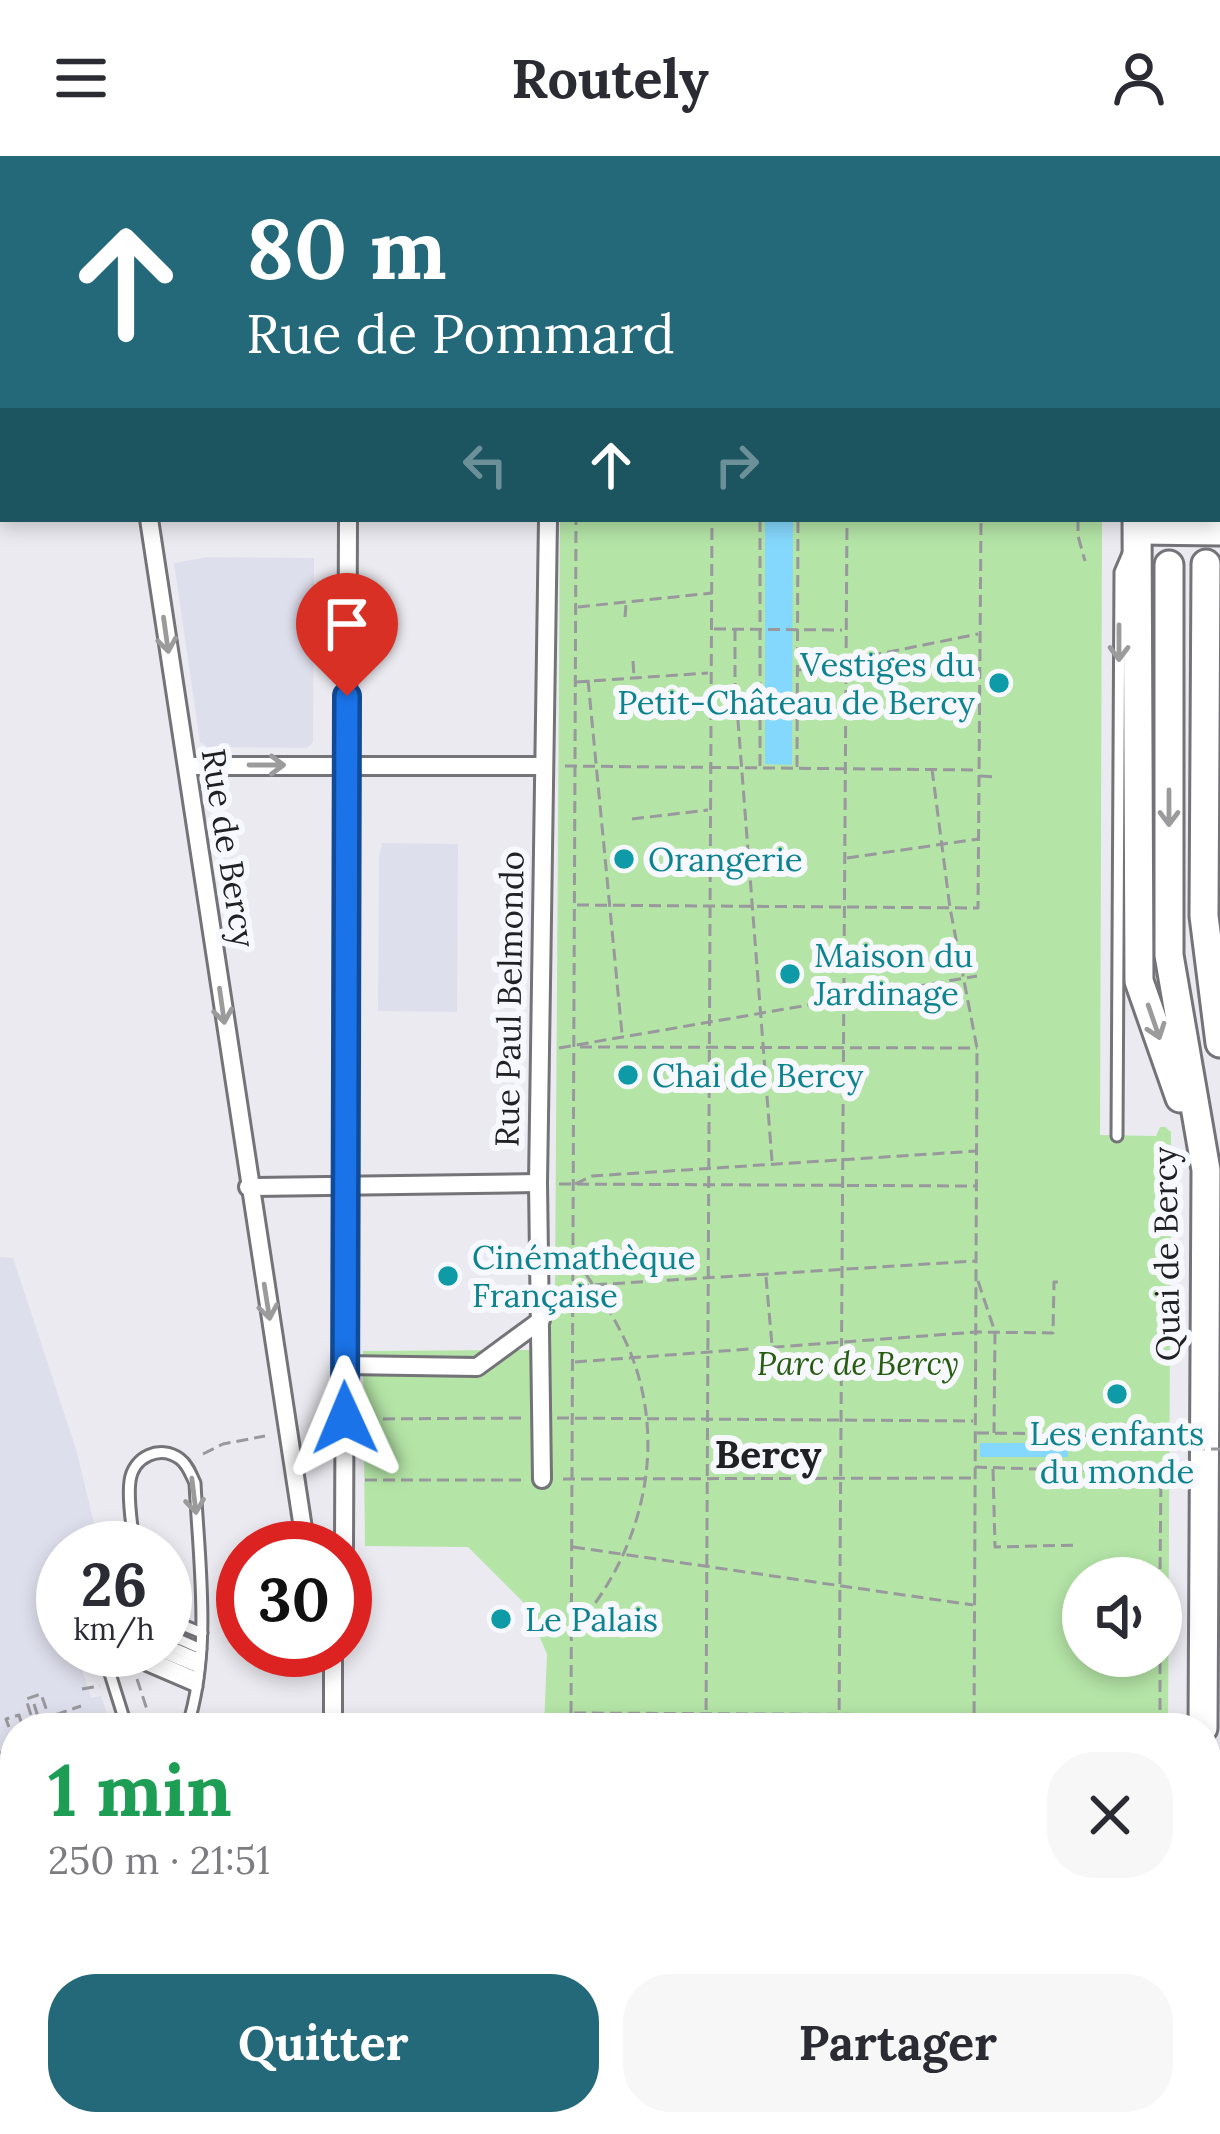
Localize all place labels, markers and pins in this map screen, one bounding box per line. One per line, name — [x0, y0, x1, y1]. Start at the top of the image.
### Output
pin — [296, 573, 398, 696]
place label: Vestiges du Petit-Château de Bercy — [617, 643, 976, 723]
marker: Vestiges du Petit-Château de Bercy — [986, 670, 1012, 696]
place label: Orangerie — [648, 838, 803, 880]
marker: Orangerie — [611, 846, 637, 872]
place label: Maison du Jardinage — [813, 934, 973, 1014]
marker: Maison du Jardinage — [777, 961, 803, 987]
place label: Chai de Bercy — [652, 1054, 864, 1096]
marker: Chai de Bercy — [615, 1062, 641, 1088]
place label: Cinémathèque Française — [472, 1236, 695, 1316]
marker: Cinémathèque Française — [435, 1263, 461, 1289]
marker: Les enfants du monde — [1104, 1381, 1130, 1407]
place label: Les enfants du monde — [1030, 1412, 1204, 1492]
place label: Le Palais — [525, 1598, 658, 1640]
marker: Le Palais — [488, 1606, 514, 1632]

